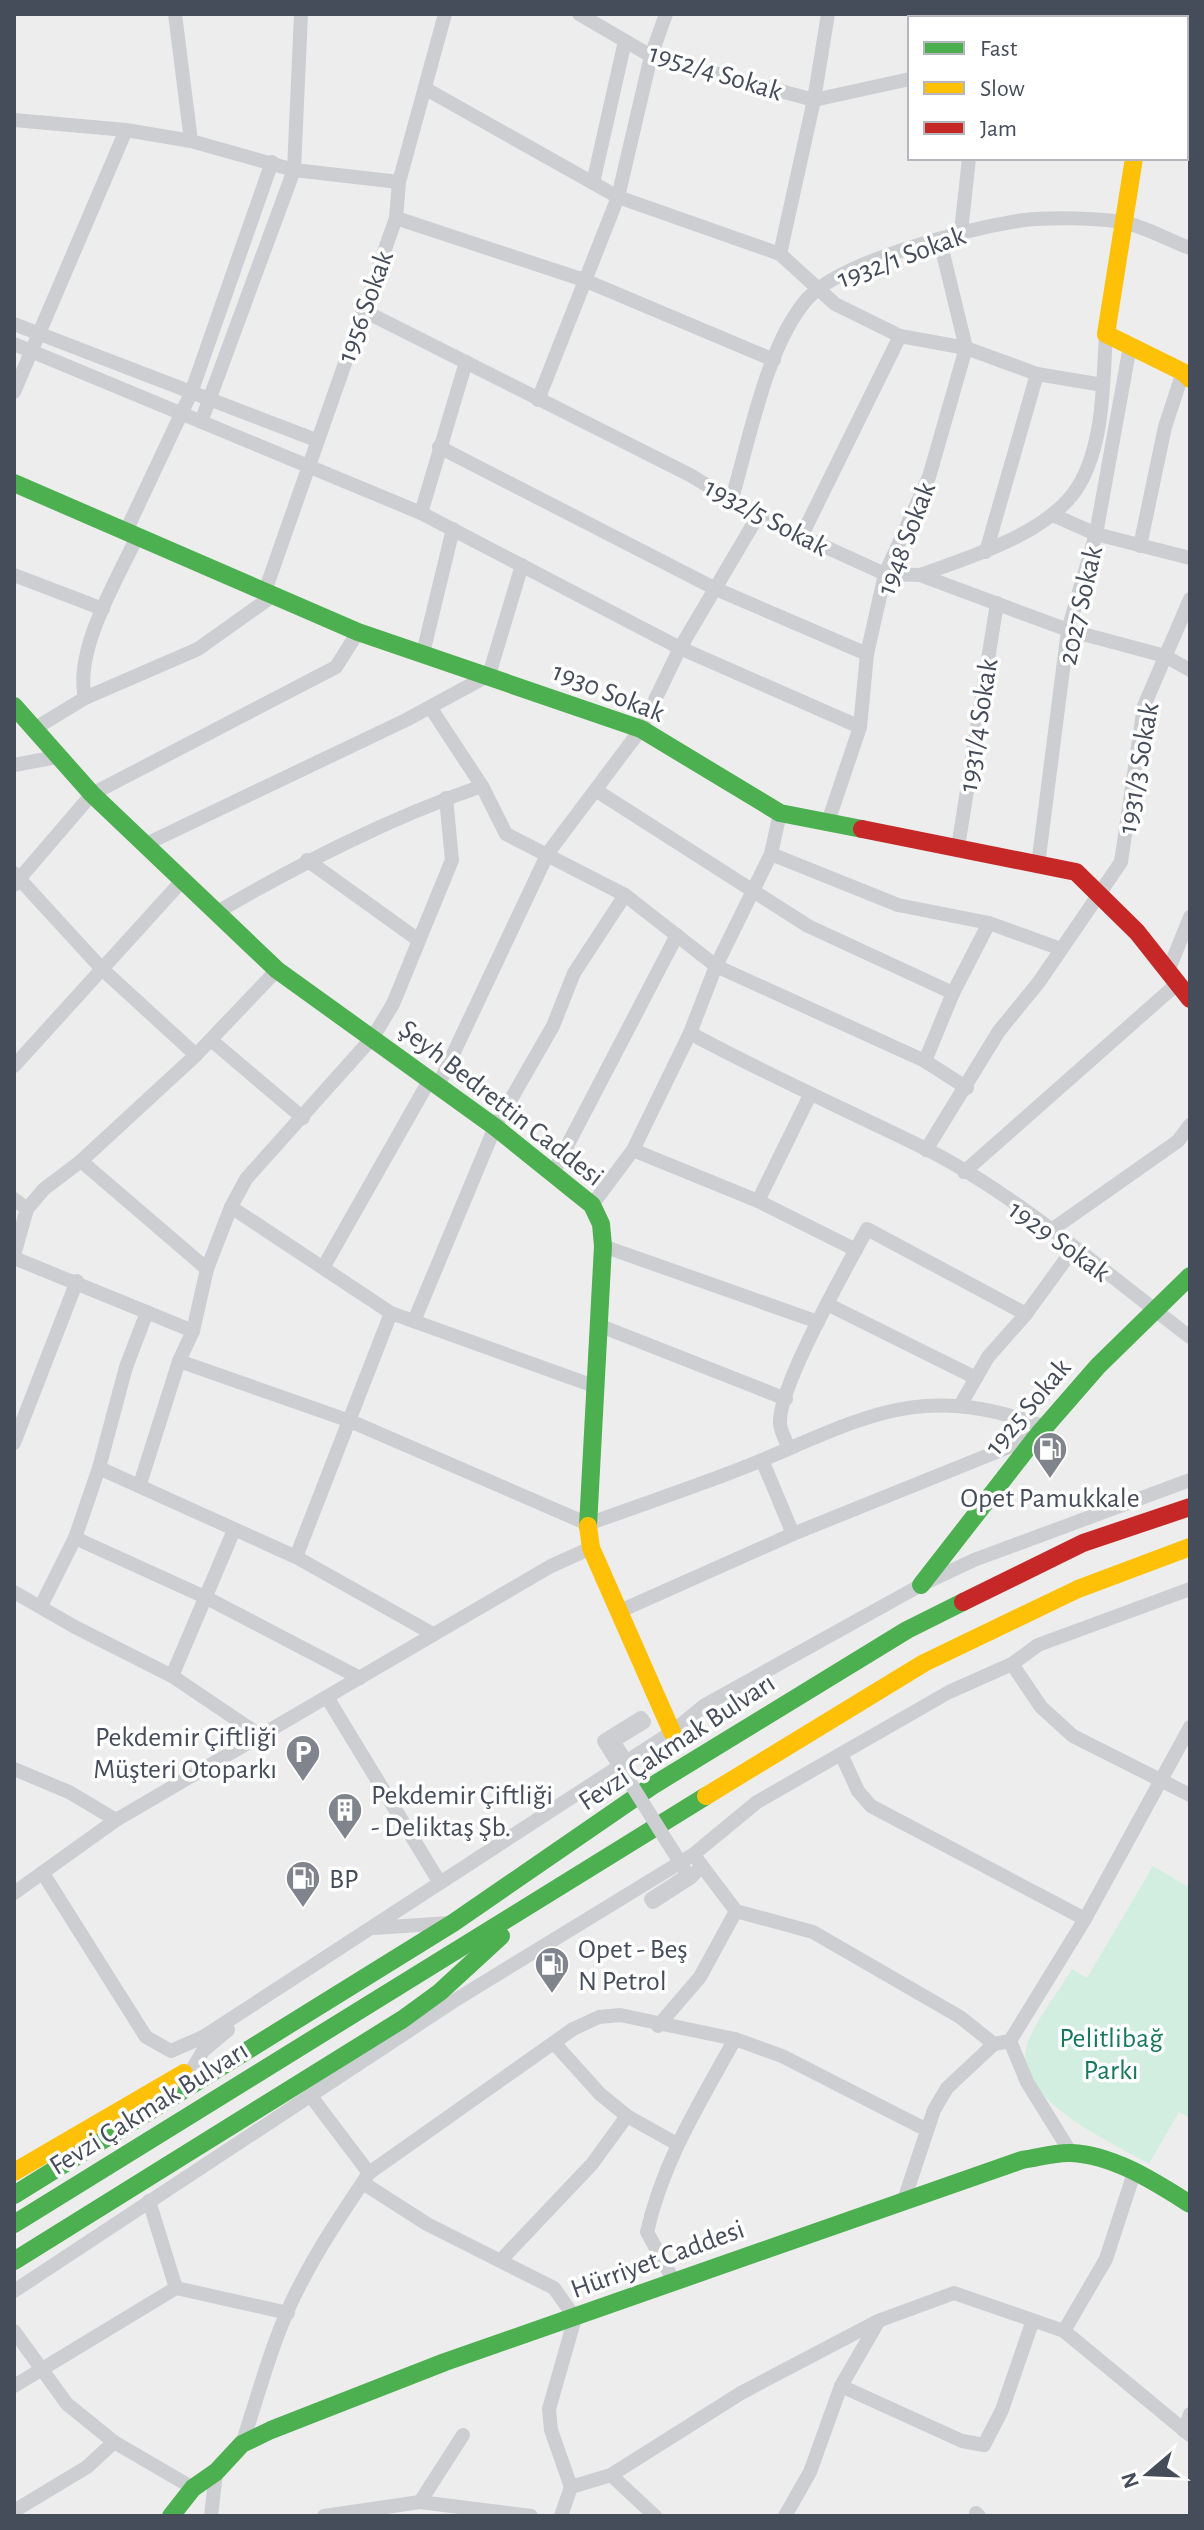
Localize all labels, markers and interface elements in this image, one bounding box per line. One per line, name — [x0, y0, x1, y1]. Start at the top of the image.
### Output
legend — [908, 16, 1188, 160]
text: Fast — [980, 37, 1018, 61]
street label: 1952/4 Sokak — [645, 39, 786, 106]
text: Slow — [980, 77, 1025, 101]
text: Jam — [980, 117, 1017, 141]
street label: 1932/1 Sokak — [834, 222, 969, 294]
street label: 1956 Sokak — [333, 247, 399, 366]
street label: 1932/5 Sokak — [700, 474, 833, 562]
street label: 1948 Sokak — [873, 478, 941, 599]
street label: 2027 Sokak — [1054, 543, 1108, 667]
street label: 1931/4 Sokak — [955, 657, 1003, 794]
street label: 1930 Sokak — [548, 658, 668, 728]
street label: 1931/3 Sokak — [1114, 700, 1164, 836]
street label: Şeyh Bedrettin Caddesi — [393, 1015, 608, 1192]
street label: 1929 Sokak — [1003, 1196, 1115, 1288]
street label: 1925 Sokak — [980, 1354, 1077, 1461]
fuel station icon: Opet Pamukkale — [1031, 1430, 1069, 1480]
place label: Opet Pamukkale — [960, 1485, 1140, 1513]
street label: Fevzi Çakmak Bulvarı — [574, 1669, 780, 1816]
place label: Pekdemir Çiftliği Müşteri Otoparkı — [93, 1724, 277, 1784]
parking icon: Pekdemir Çiftliği Müşteri Otoparkı — [284, 1733, 322, 1783]
place label: Pekdemir Çiftliği - Deliktaş Şb. — [371, 1782, 553, 1842]
building icon: Pekdemir Çiftliği - Deliktaş Şb. — [326, 1791, 364, 1841]
fuel station icon: BP — [284, 1859, 322, 1909]
place label: BP — [329, 1866, 359, 1894]
place label: Opet - Beş N Petrol — [578, 1936, 688, 1996]
fuel station icon: Opet - Beş N Petrol — [533, 1945, 571, 1995]
park label: Pelitlibağ Parkı — [1059, 2025, 1163, 2085]
street label: Fevzi Çakmak Bulvarı — [45, 2036, 253, 2181]
street label: Hürriyet Caddesi — [567, 2216, 748, 2304]
north arrow — [1108, 2434, 1188, 2514]
text: N — [1117, 2469, 1143, 2491]

